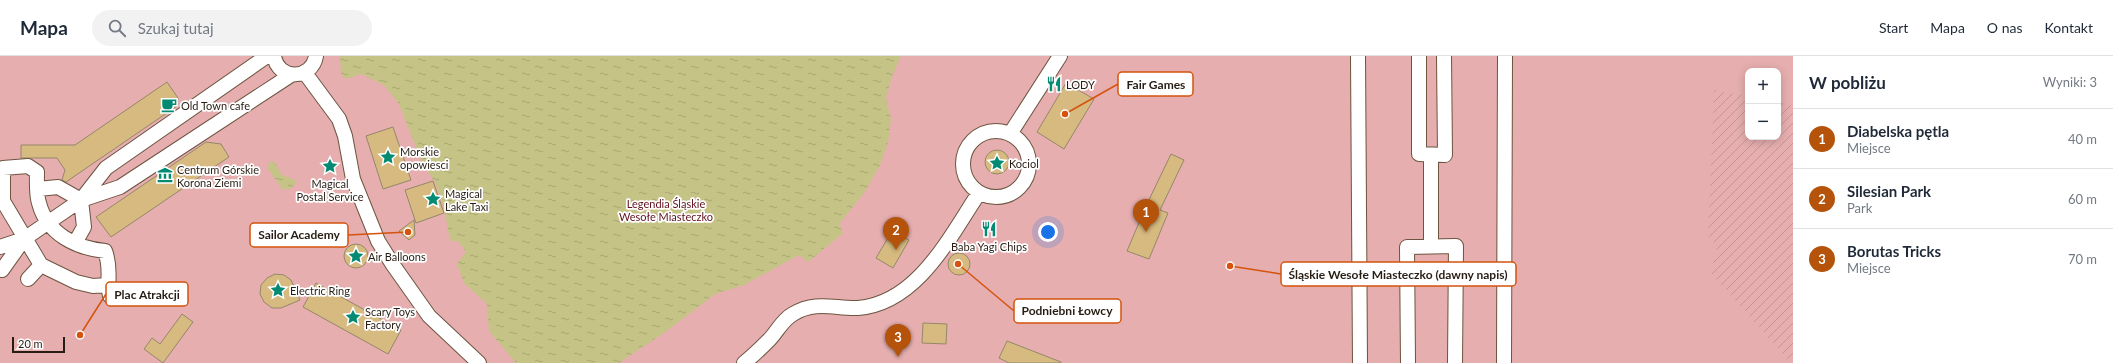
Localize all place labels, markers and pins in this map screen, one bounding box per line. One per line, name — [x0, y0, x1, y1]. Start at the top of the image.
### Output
callout: Fair Games — [1118, 72, 1193, 96]
restaurant icon: LODY — [1045, 75, 1063, 93]
place label: LODY — [1066, 78, 1095, 91]
cafe icon: Old Town cafe — [160, 96, 178, 114]
place label: Old Town cafe — [181, 99, 250, 112]
place label: Morskie opowiesci — [400, 145, 449, 171]
place icon: Morskie opowiesci — [379, 148, 397, 166]
place icon: Kociol — [988, 154, 1006, 172]
place icon: Magical Postal Service — [321, 157, 339, 175]
place label: Kociol — [1009, 157, 1039, 170]
place label: Centrum Górskie Korona Ziemi — [177, 163, 259, 189]
museum icon: Centrum Górskie Korona Ziemi — [156, 166, 174, 184]
place label: Magical Postal Service — [296, 177, 364, 203]
place label: Magical Lake Taxi — [445, 187, 489, 213]
place icon: Magical Lake Taxi — [424, 190, 442, 208]
pin: 1 — [1133, 199, 1159, 232]
pin: 2 — [883, 217, 909, 250]
restaurant icon: Baba Yagi Chips — [980, 220, 998, 238]
callout: Sailor Academy — [250, 223, 348, 247]
place label: Baba Yagi Chips — [951, 240, 1027, 253]
place icon: Air Balloons — [347, 247, 365, 265]
place label: Air Balloons — [368, 250, 426, 263]
callout: Śląskie Wesołe Miasteczko (dawny napis) — [1281, 262, 1516, 286]
place icon: Electric Ring — [269, 281, 287, 299]
callout: Plac Atrakcji — [106, 282, 188, 306]
place label: Electric Ring — [290, 284, 350, 297]
callout: Podniebni Łowcy — [1014, 299, 1121, 323]
place label: Scary Toys Factory — [365, 305, 415, 331]
place icon: Scary Toys Factory — [344, 308, 362, 326]
pin: 3 — [885, 324, 911, 357]

